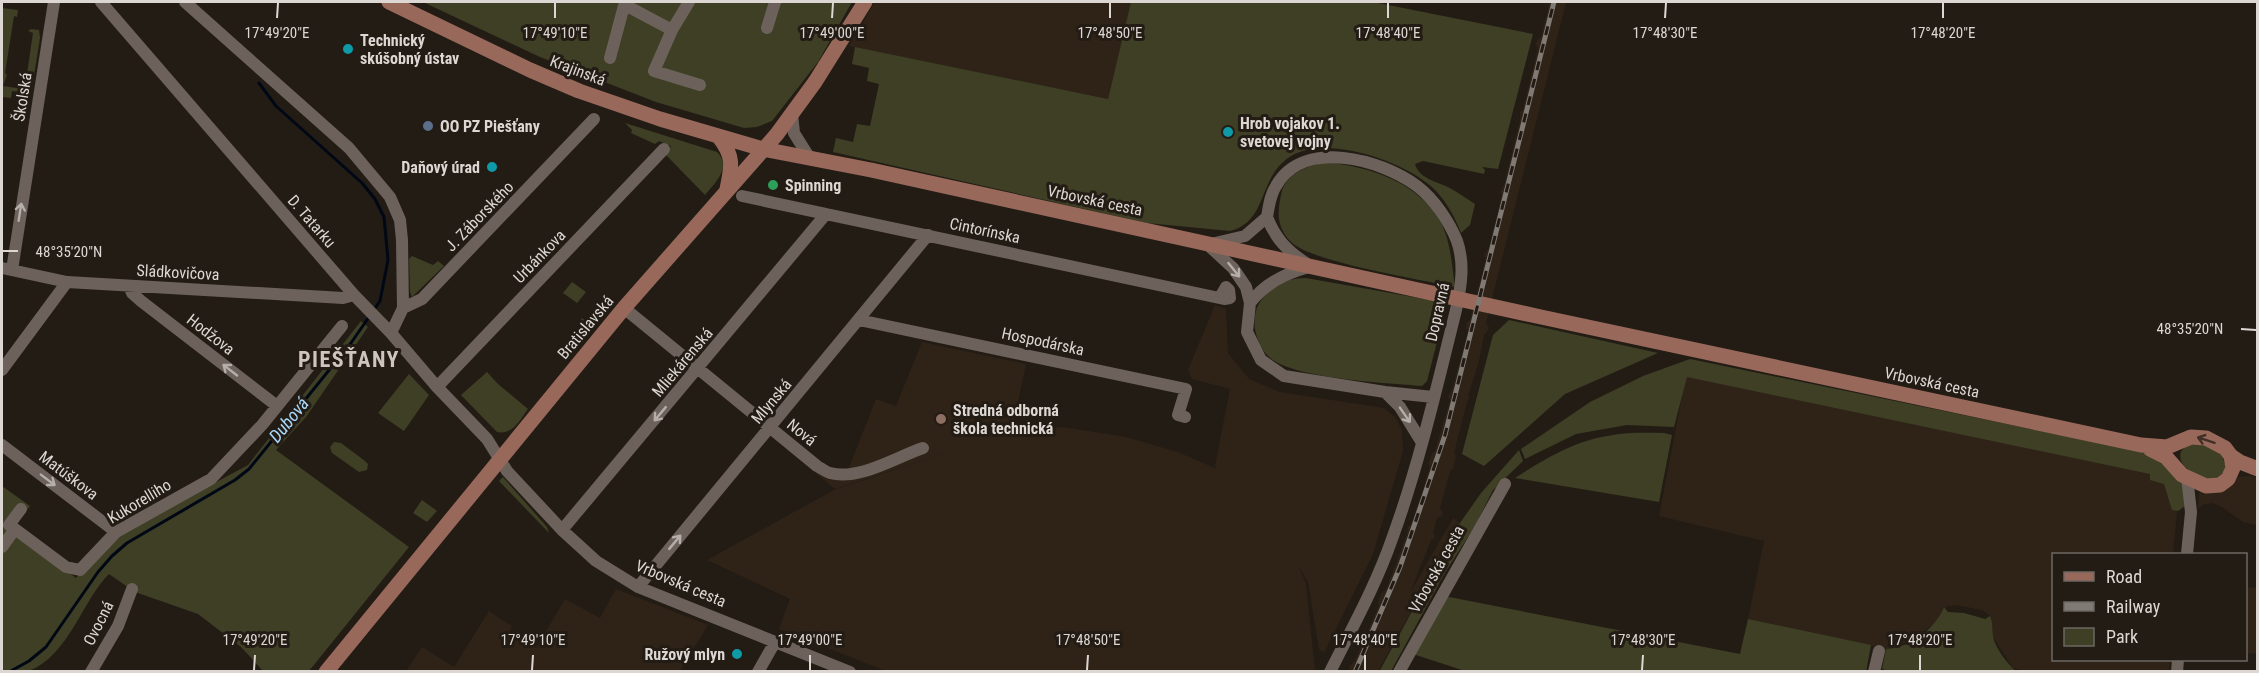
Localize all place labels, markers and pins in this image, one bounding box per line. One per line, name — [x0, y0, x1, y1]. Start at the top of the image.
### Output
place label: Technický skúšobný ústav — [360, 31, 459, 68]
marker: Technický skúšobný ústav — [341, 42, 355, 56]
place label: Hrob vojakov 1. svetovej vojny — [1240, 114, 1340, 151]
place label: OO PZ Piešťany — [440, 117, 540, 136]
marker: OO PZ Piešťany — [421, 119, 435, 133]
marker: Hrob vojakov 1. svetovej vojny — [1221, 125, 1235, 139]
place label: Daňový úrad — [401, 158, 480, 177]
marker: Daňový úrad — [485, 160, 499, 174]
place label: Spinning — [785, 176, 841, 195]
marker: Spinning — [766, 178, 780, 192]
place label: Stredná odborná škola technická — [953, 401, 1059, 438]
marker: Stredná odborná škola technická — [934, 412, 948, 426]
place label: Ružový mlyn — [644, 645, 725, 664]
marker: Ružový mlyn — [730, 647, 744, 661]

